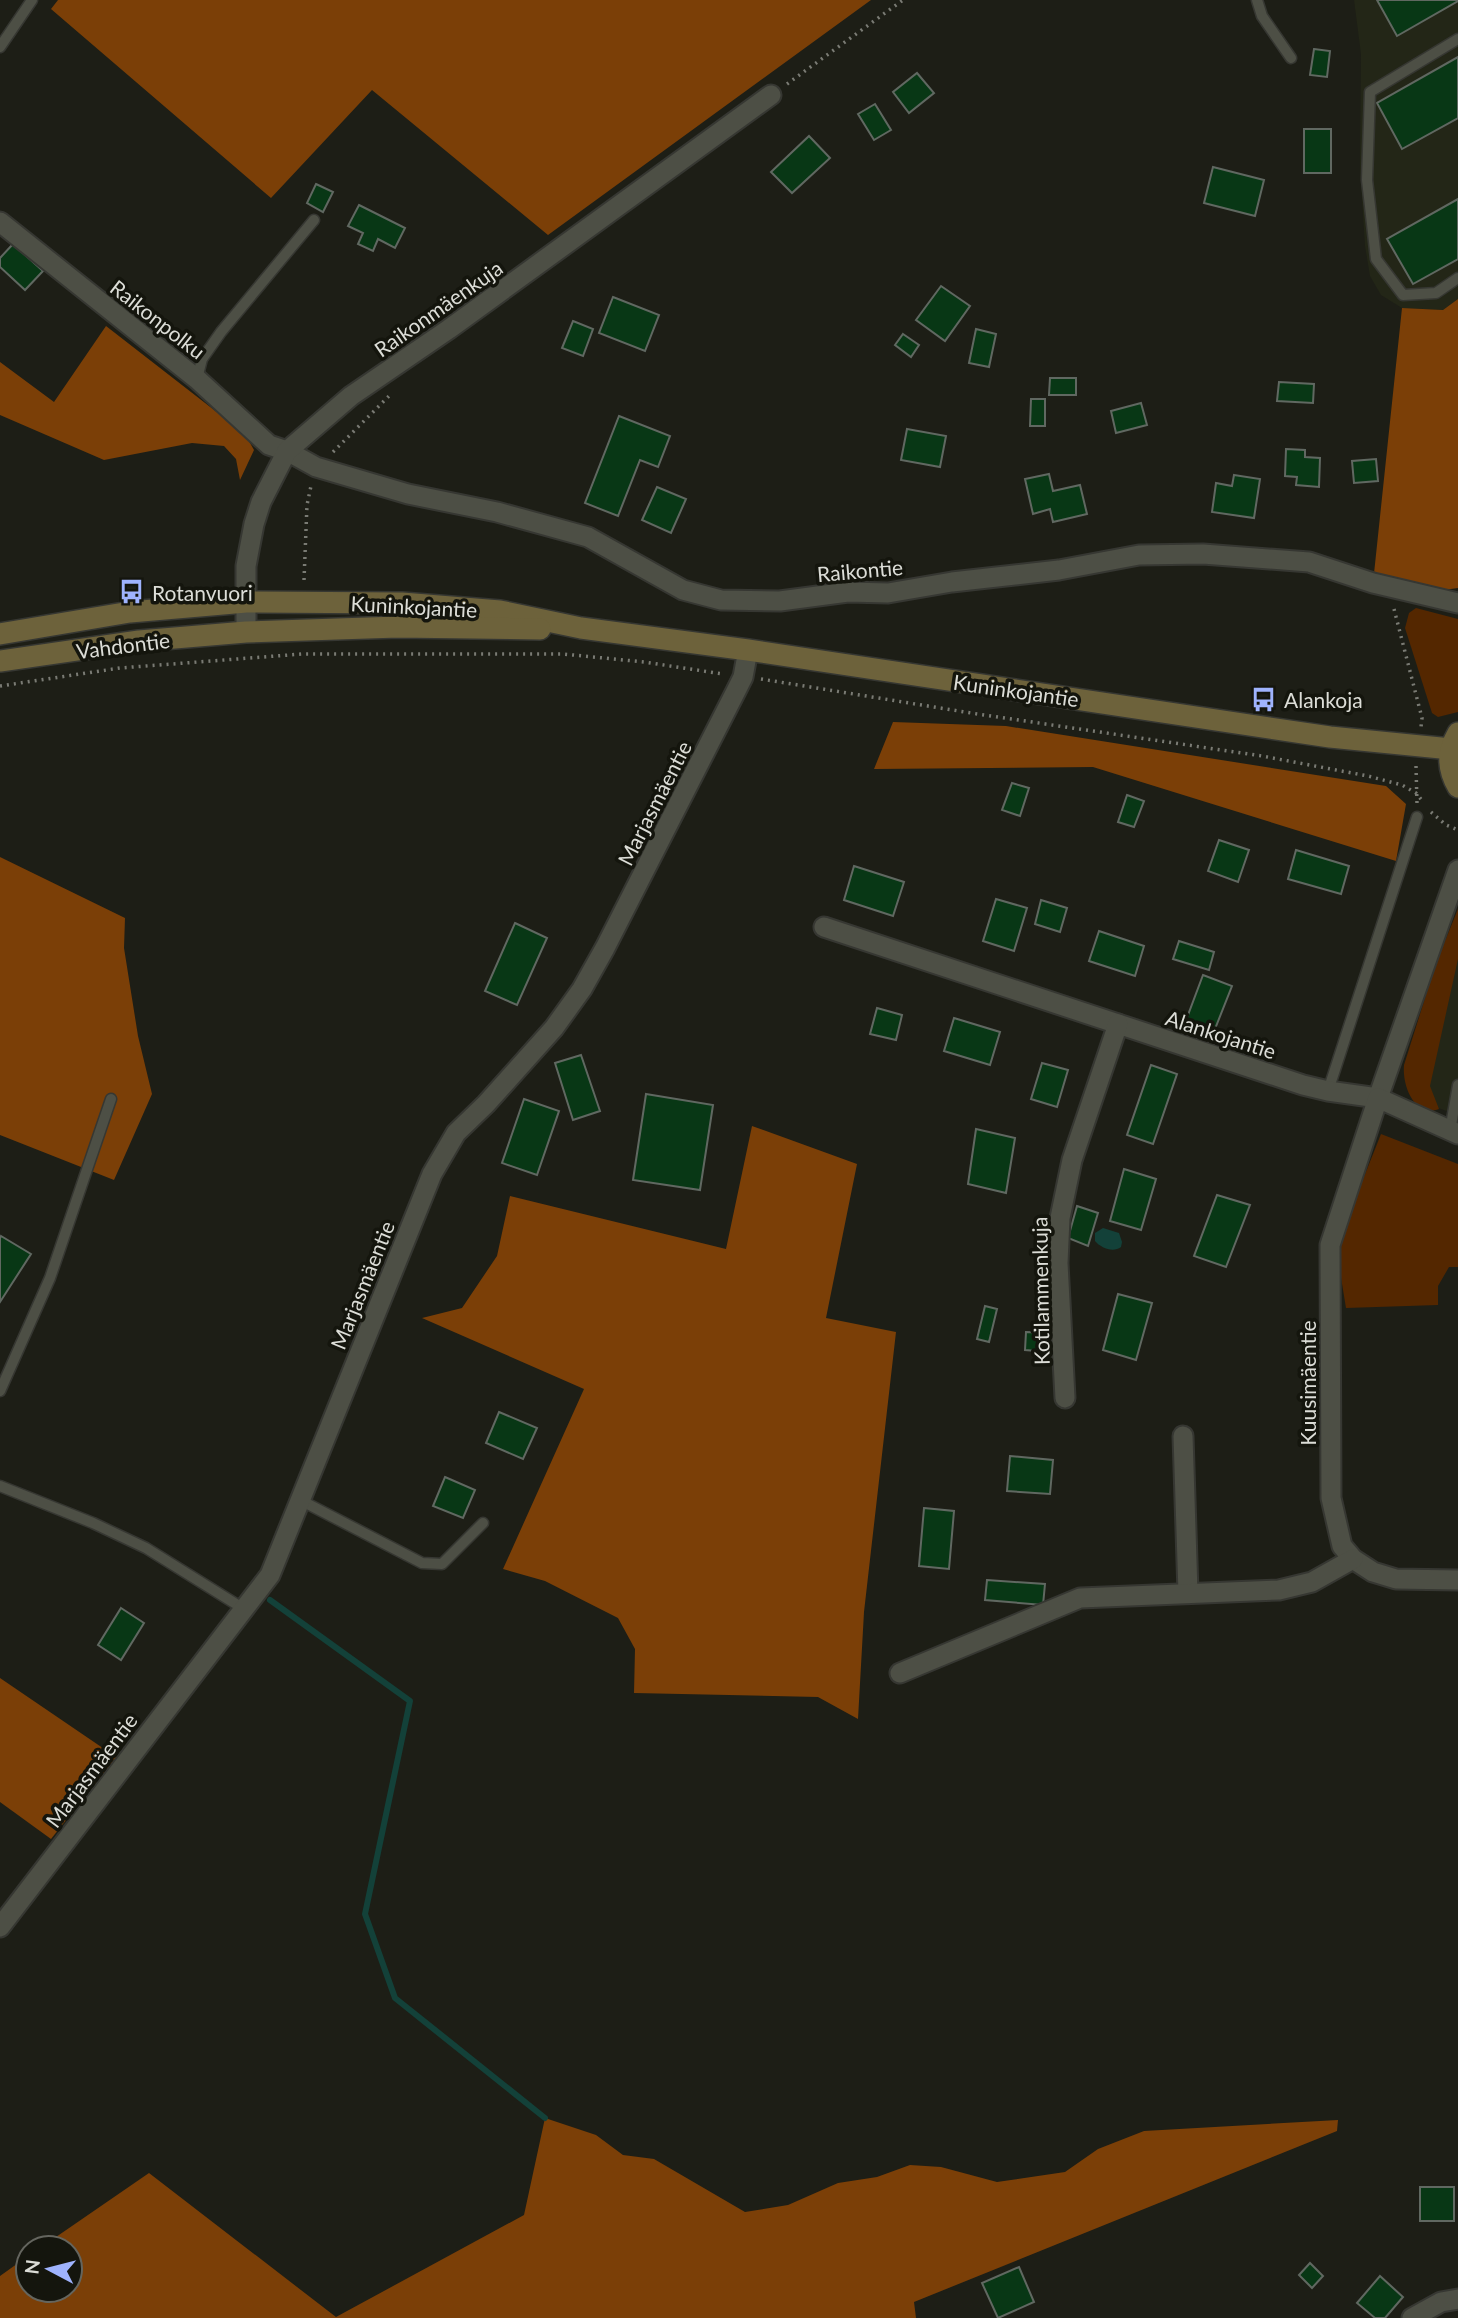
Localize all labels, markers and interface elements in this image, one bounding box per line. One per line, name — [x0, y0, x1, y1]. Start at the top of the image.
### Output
street label: Raikonmäenkuja — [369, 255, 507, 361]
street label: Raikonpolku — [106, 274, 210, 364]
street label: Raikontie — [816, 554, 904, 586]
bus stop icon: Rotanvuori — [118, 578, 146, 606]
place label: Rotanvuori — [152, 580, 253, 605]
street label: Kuninkojantie — [350, 590, 478, 622]
street label: Vahdontie — [75, 627, 171, 663]
street label: Kuninkojantie — [952, 669, 1080, 711]
bus stop icon: Alankoja — [1250, 685, 1278, 713]
place label: Alankoja — [1284, 687, 1363, 712]
street label: Marjasmäentie — [612, 737, 696, 869]
street label: Alankojantie — [1163, 1004, 1279, 1064]
street label: Marjasmäentie — [325, 1217, 399, 1353]
street label: Kotilammenkuja — [1026, 1217, 1054, 1365]
street label: Kuusimäentie — [1295, 1320, 1320, 1446]
street label: Marjasmäentie — [40, 1708, 142, 1832]
north arrow — [14, 2234, 84, 2304]
text: N — [19, 2258, 44, 2276]

